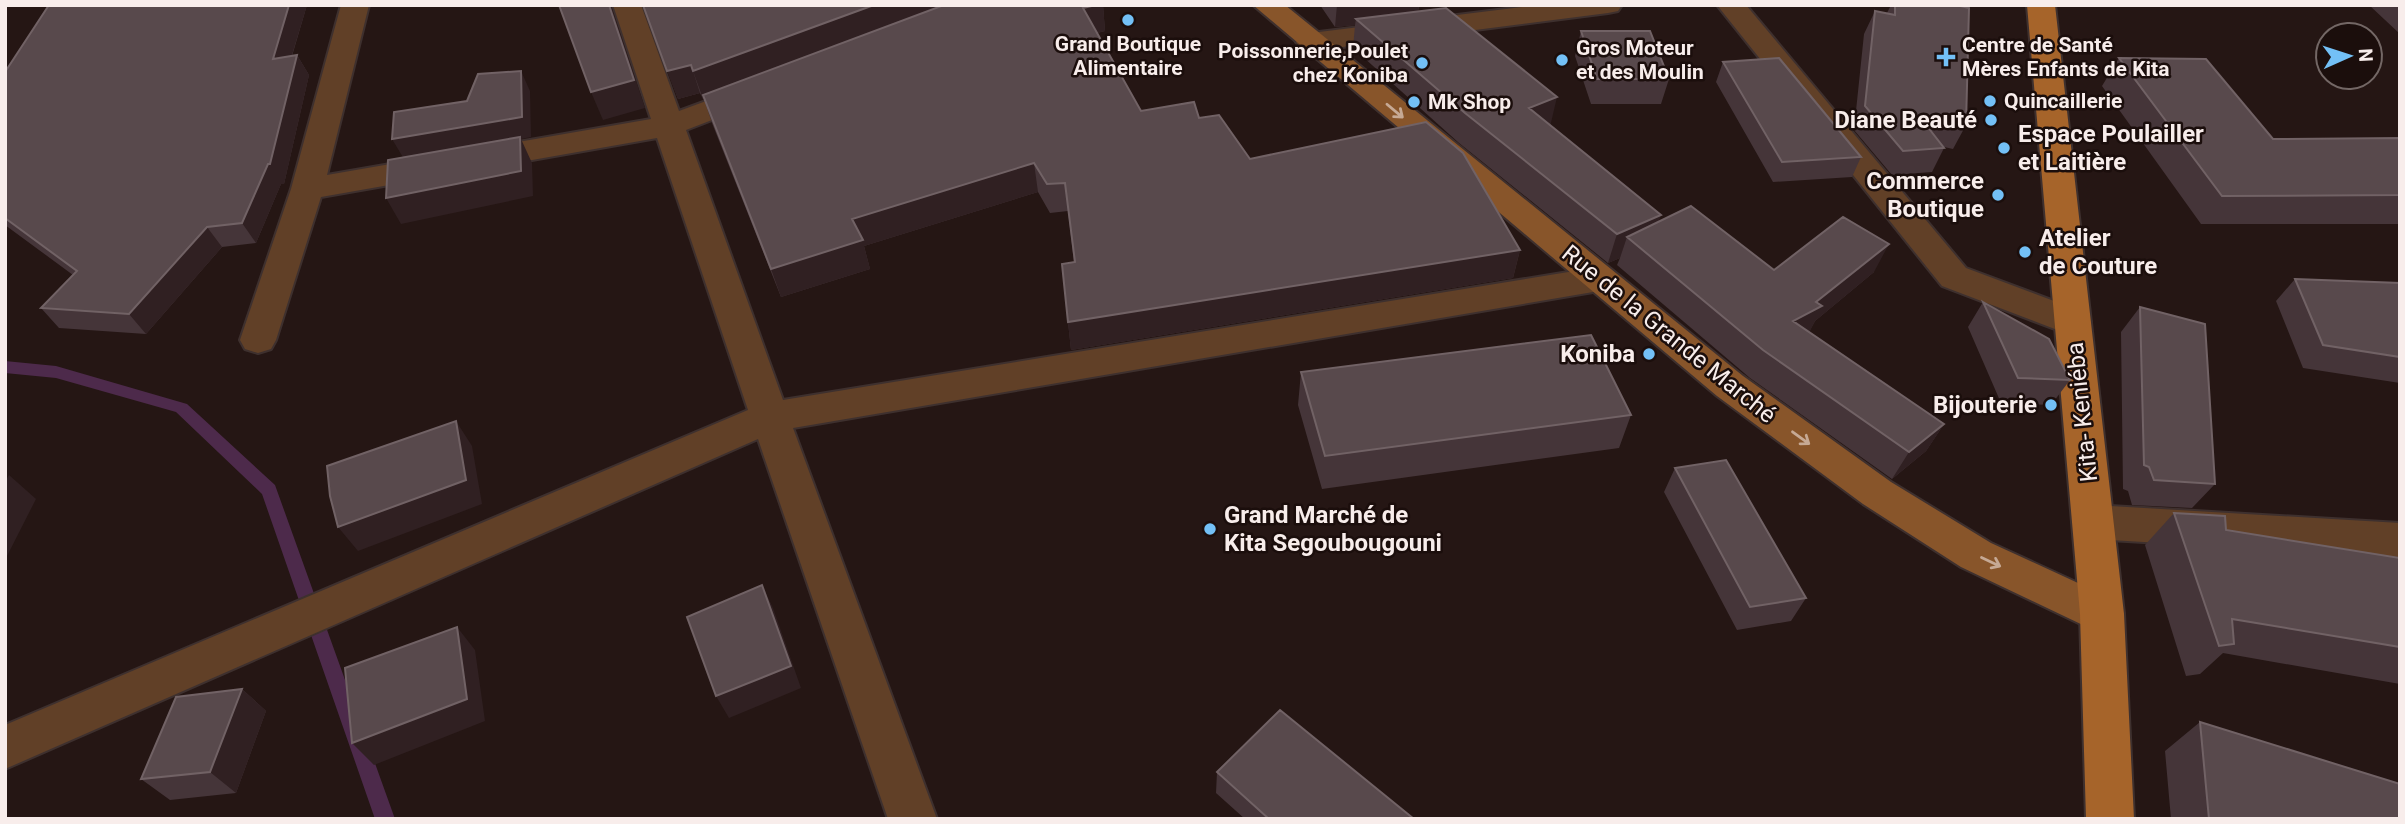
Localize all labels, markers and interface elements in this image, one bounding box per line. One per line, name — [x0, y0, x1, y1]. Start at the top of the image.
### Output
marker: Grand Boutique Alimentaire — [1120, 12, 1136, 28]
north arrow — [2314, 21, 2384, 91]
place label: Grand Boutique Alimentaire — [1055, 32, 1201, 80]
place label: Centre de Santé Mères Enfants de Kita — [1962, 33, 2169, 81]
place label: Gros Moteur et des Moulin — [1576, 36, 1704, 84]
place label: Poissonnerie,Poulet chez Koniba — [1218, 39, 1408, 87]
marker: Centre de Santé Mères Enfants de Kita — [1936, 47, 1956, 67]
text: N — [2354, 48, 2377, 62]
marker: Gros Moteur et des Moulin — [1554, 52, 1570, 68]
marker: Poissonnerie,Poulet chez Koniba — [1414, 55, 1430, 71]
place label: Quincaillerie — [2004, 89, 2122, 113]
place label: Mk Shop — [1428, 90, 1511, 114]
marker: Quincaillerie — [1982, 93, 1998, 109]
marker: Mk Shop — [1406, 94, 1422, 110]
one-way arrow — [1386, 103, 1404, 119]
place label: Diane Beauté — [1834, 106, 1977, 134]
marker: Diane Beauté — [1983, 112, 1999, 128]
place label: Espace Poulailler et Laitière — [2018, 120, 2204, 176]
marker: Espace Poulailler et Laitière — [1996, 140, 2012, 156]
place label: Commerce Boutique — [1866, 167, 1984, 223]
marker: Commerce Boutique — [1990, 187, 2006, 203]
place label: Atelier de Couture — [2039, 224, 2157, 280]
street label: Rue de la Grande Marché — [1557, 239, 1781, 429]
marker: Atelier de Couture — [2017, 244, 2033, 260]
place label: Koniba — [1560, 340, 1635, 368]
street label: Kita- Keniéba — [2061, 341, 2103, 483]
marker: Koniba — [1641, 346, 1657, 362]
place label: Bijouterie — [1933, 391, 2037, 419]
marker: Bijouterie — [2043, 397, 2059, 413]
one-way arrow — [1791, 431, 1810, 445]
place label: Grand Marché de Kita Segoubougouni — [1224, 501, 1442, 557]
marker: Grand Marché de Kita Segoubougouni — [1202, 521, 1218, 537]
one-way arrow — [1980, 556, 2002, 569]

